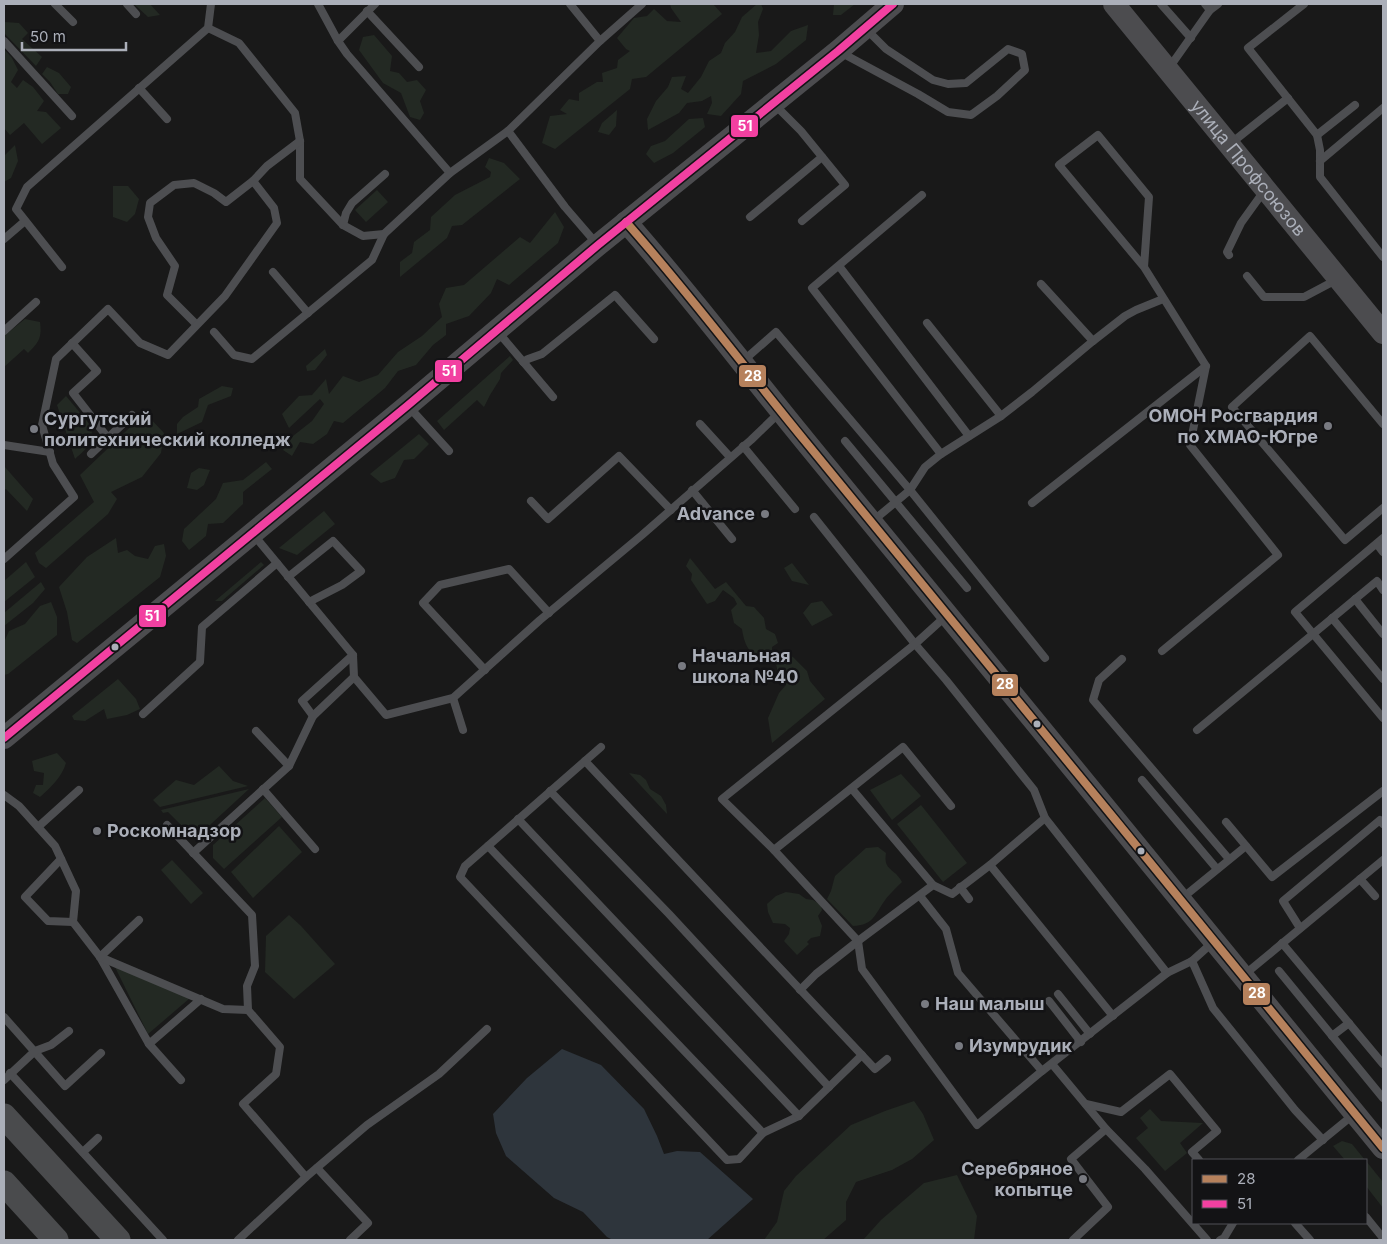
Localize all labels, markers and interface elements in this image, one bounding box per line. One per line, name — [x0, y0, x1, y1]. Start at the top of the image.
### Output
scale bar — [22, 20, 126, 52]
text: 50 m — [30, 27, 66, 46]
street label: улица Профсоюзов — [1187, 95, 1311, 240]
line badge: 51 — [730, 114, 759, 138]
text: 51 — [738, 117, 752, 134]
line badge: 51 — [434, 359, 463, 383]
text: 51 — [442, 362, 456, 379]
line badge: 28 — [738, 364, 767, 388]
text: 28 — [744, 367, 762, 384]
place label: ОМОН Росгвардия по ХМАО-Югре — [1149, 405, 1318, 447]
place label: Сургутский политехнический колледж — [44, 408, 291, 450]
marker: ОМОН Росгвардия по ХМАО-Югре — [1322, 420, 1334, 432]
marker: Сургутский политехнический колледж — [28, 423, 40, 435]
place label: Advance — [677, 503, 755, 524]
marker: Advance — [759, 508, 771, 520]
line badge: 51 — [138, 604, 167, 628]
text: 51 — [145, 607, 159, 624]
unlabelled marker — [110, 642, 120, 652]
place label: Начальная школа №40 — [692, 645, 798, 687]
marker: Начальная школа №40 — [676, 660, 688, 672]
line badge: 28 — [991, 673, 1019, 697]
text: 28 — [996, 675, 1014, 692]
unlabelled marker — [1032, 719, 1042, 729]
place label: Роскомнадзор — [107, 820, 241, 841]
marker: Роскомнадзор — [91, 825, 103, 837]
unlabelled marker — [1136, 846, 1146, 856]
line badge: 28 — [1242, 982, 1271, 1006]
text: 28 — [1248, 984, 1266, 1001]
place label: Наш малыш — [935, 993, 1045, 1014]
marker: Наш малыш — [919, 998, 931, 1010]
place label: Изумрудик — [969, 1035, 1073, 1056]
marker: Изумрудик — [953, 1040, 965, 1052]
place label: Серебряное копытце — [961, 1158, 1073, 1200]
legend — [1192, 1159, 1367, 1224]
text: 28 — [1237, 1169, 1255, 1188]
marker: Серебряное копытце — [1077, 1173, 1089, 1185]
text: 51 — [1237, 1194, 1252, 1213]

